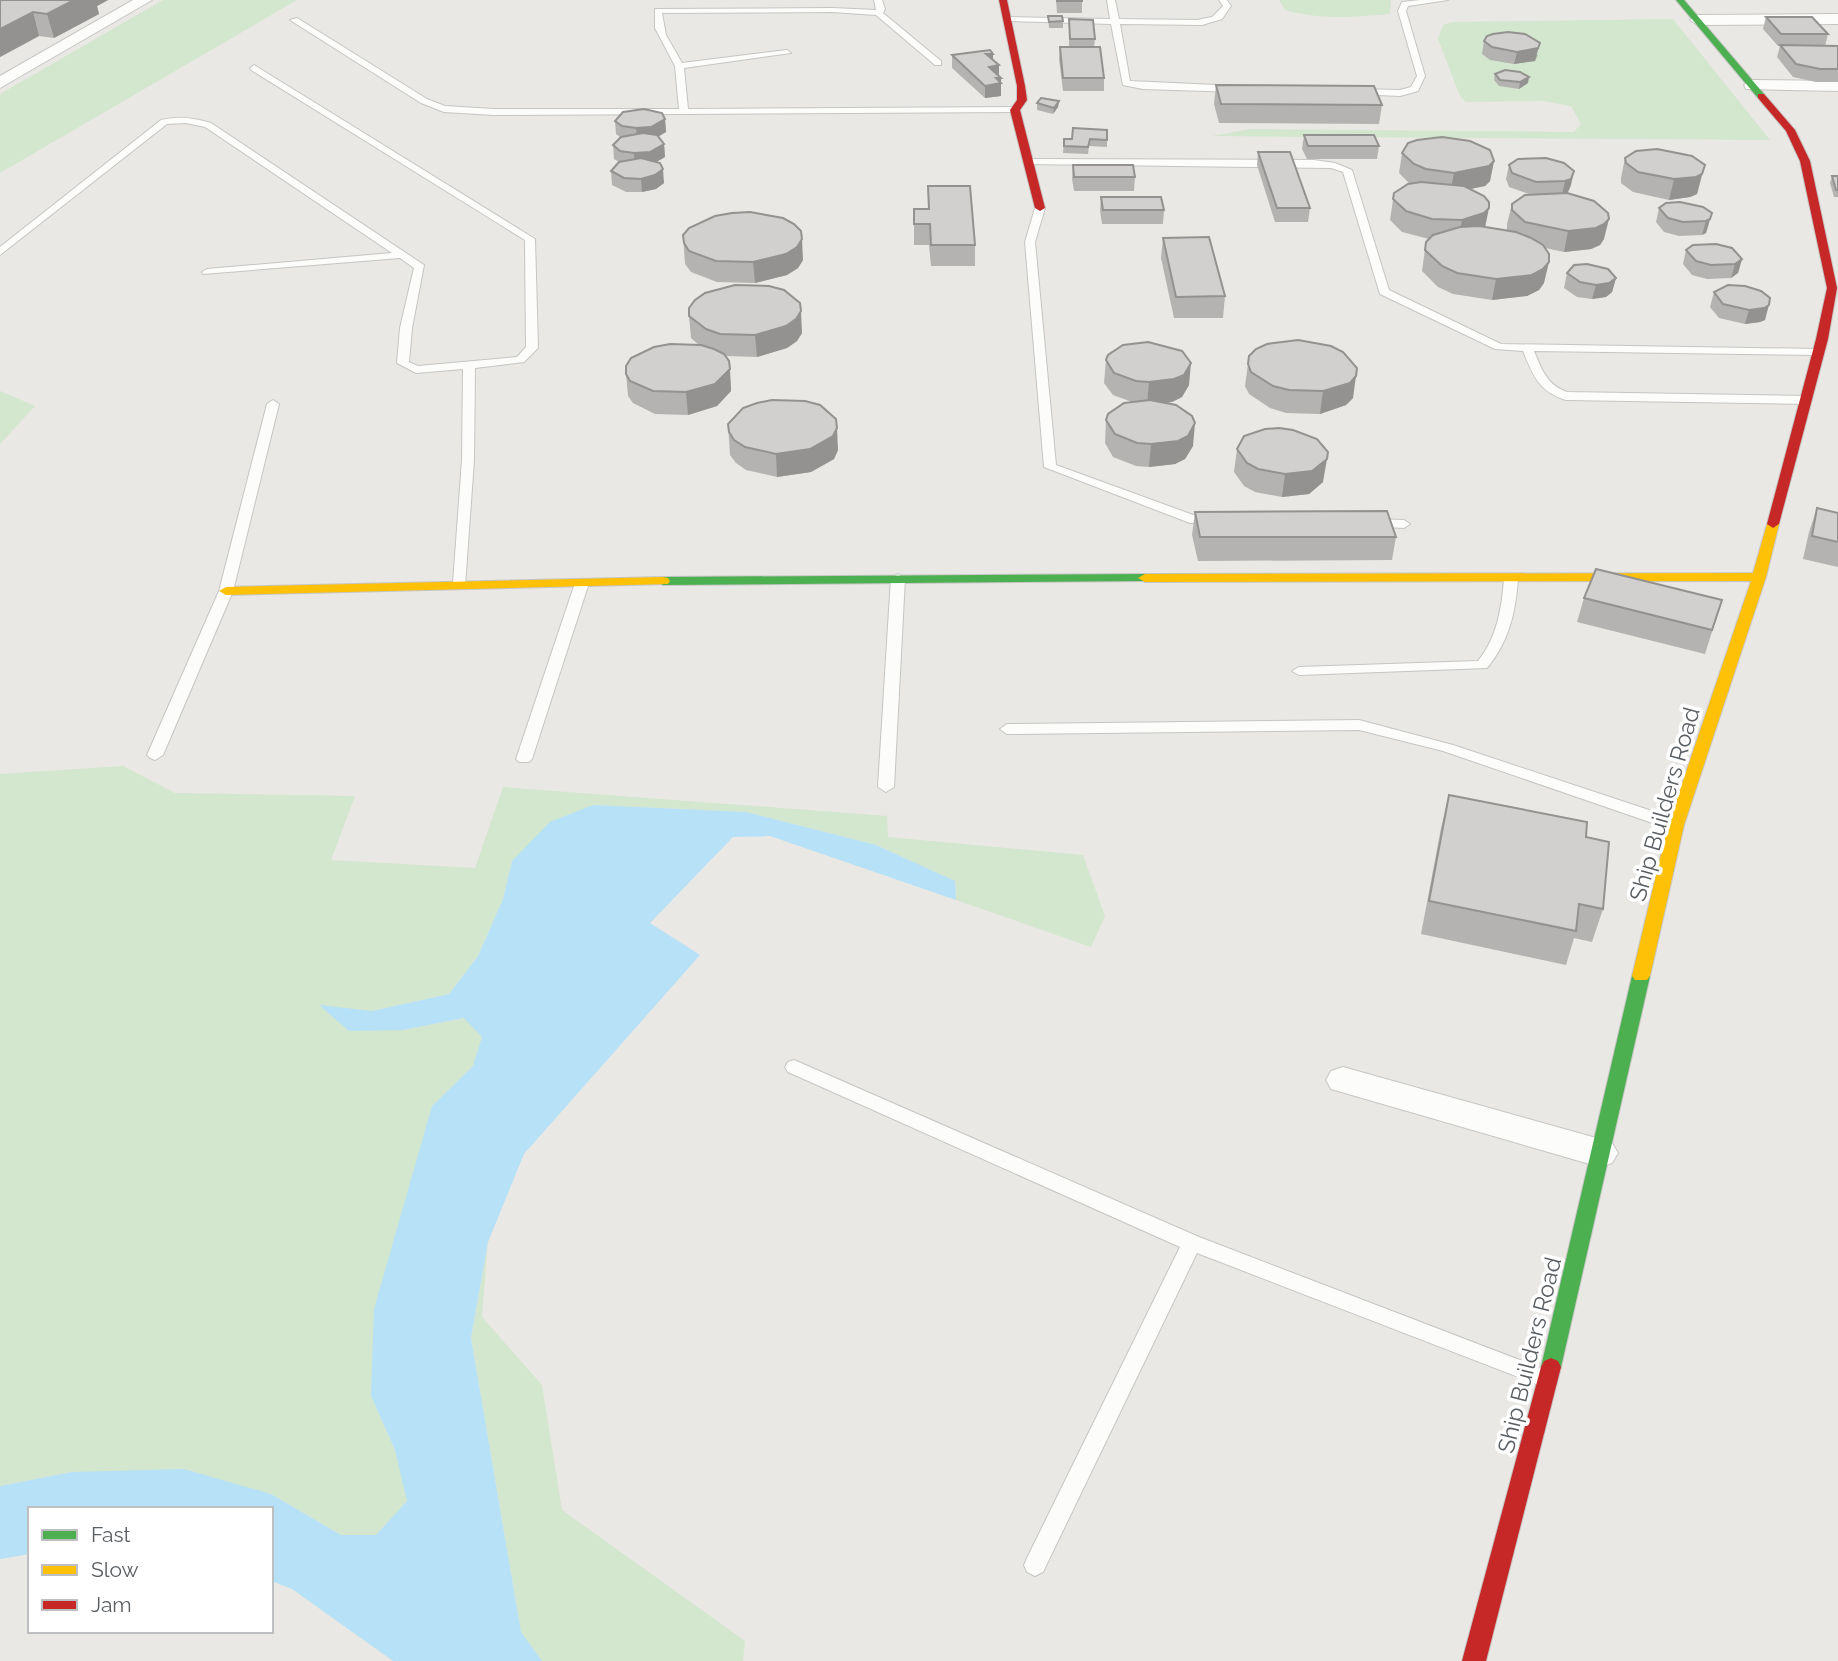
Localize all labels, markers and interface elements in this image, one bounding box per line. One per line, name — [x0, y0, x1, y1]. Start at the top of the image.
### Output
street label: Ship Builders Road — [1623, 704, 1705, 904]
street label: Ship Builders Road — [1492, 1254, 1566, 1456]
legend — [28, 1507, 273, 1633]
text: Fast — [91, 1522, 131, 1547]
text: Slow — [91, 1557, 139, 1582]
text: Jam — [91, 1592, 132, 1617]

